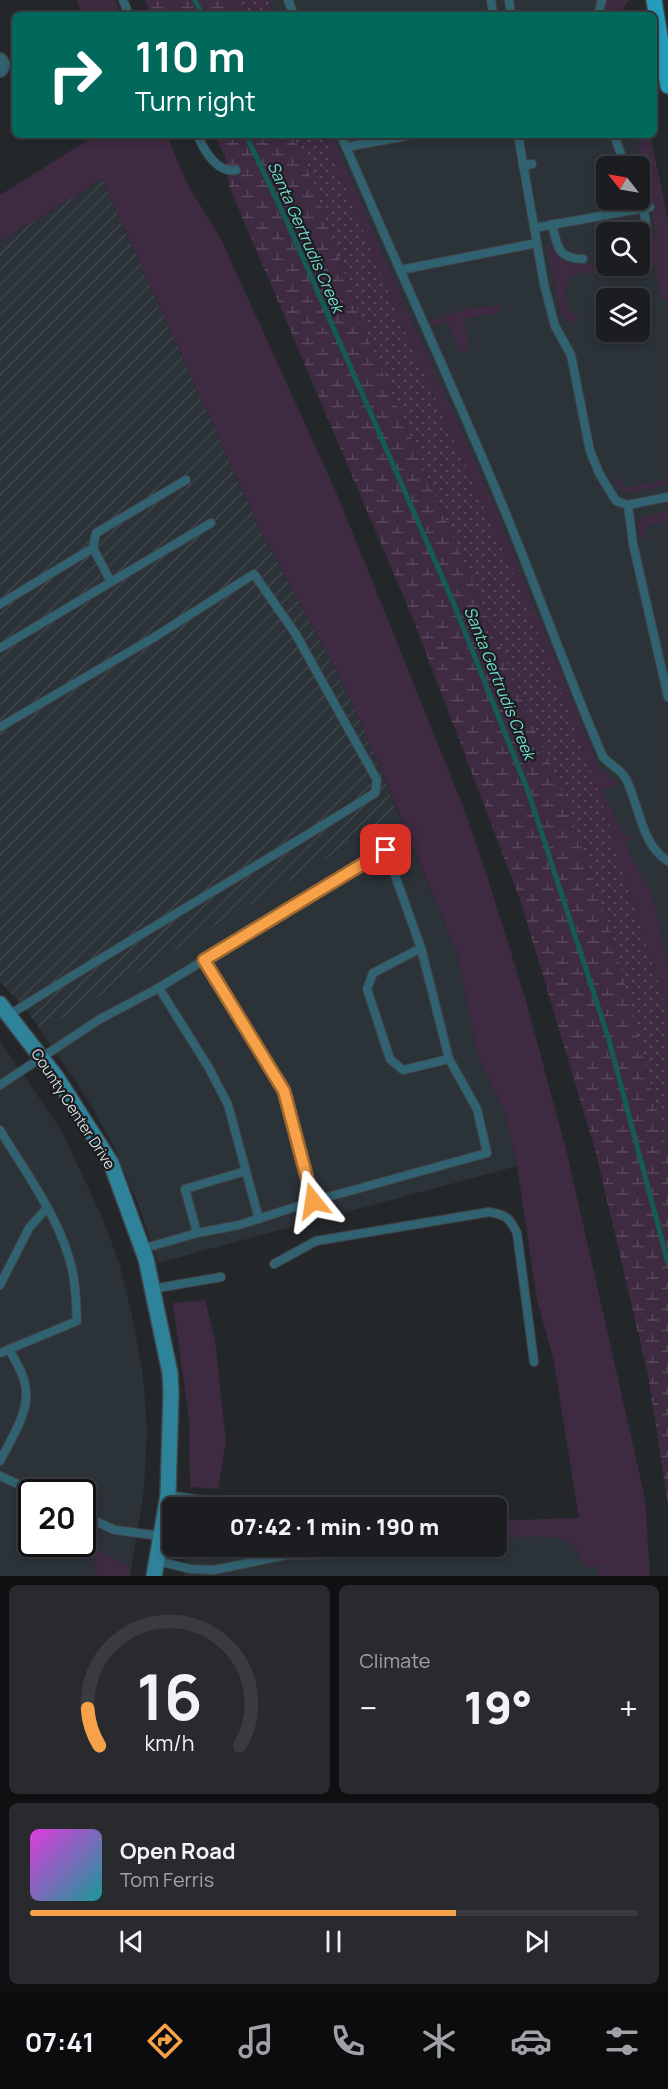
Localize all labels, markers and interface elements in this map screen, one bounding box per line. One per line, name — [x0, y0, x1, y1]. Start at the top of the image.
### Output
text: 110 m — [135, 27, 246, 85]
icon: right — [36, 36, 114, 114]
text: Turn right — [135, 82, 256, 119]
north arrow — [596, 156, 650, 210]
map controls — [596, 156, 650, 342]
water label: Santa Gertrudis Creek — [263, 158, 350, 318]
button: search — [596, 222, 650, 276]
button: layers — [596, 288, 650, 342]
water label: Santa Gertrudis Creek — [459, 603, 542, 765]
pin — [360, 824, 411, 875]
icon: arrive — [369, 833, 402, 866]
street label: County Center Drive — [26, 1044, 121, 1173]
position arrow — [281, 1169, 345, 1233]
speed limit sign: 20 — [18, 1479, 96, 1557]
text: 07:42 · 1 min · 190 m — [230, 1512, 439, 1542]
text: Climate — [360, 1647, 431, 1674]
text: 16 — [136, 1653, 202, 1739]
text: 19° — [464, 1676, 532, 1738]
text: − — [360, 1685, 377, 1730]
text: + — [619, 1685, 638, 1730]
text: km/h — [144, 1729, 194, 1758]
text: Open Road — [120, 1836, 235, 1866]
text: Tom Ferris — [120, 1866, 214, 1893]
icon: previous — [115, 1925, 148, 1958]
icon: pause — [317, 1925, 350, 1958]
icon: next — [520, 1925, 553, 1958]
icon: directions — [144, 2020, 186, 2062]
icon: music — [235, 2020, 277, 2062]
icon: phone — [327, 2020, 369, 2062]
icon: climate — [418, 2020, 460, 2062]
icon: car — [510, 2020, 552, 2062]
icon: filters — [601, 2020, 643, 2062]
text: 07:41 — [25, 2023, 94, 2060]

